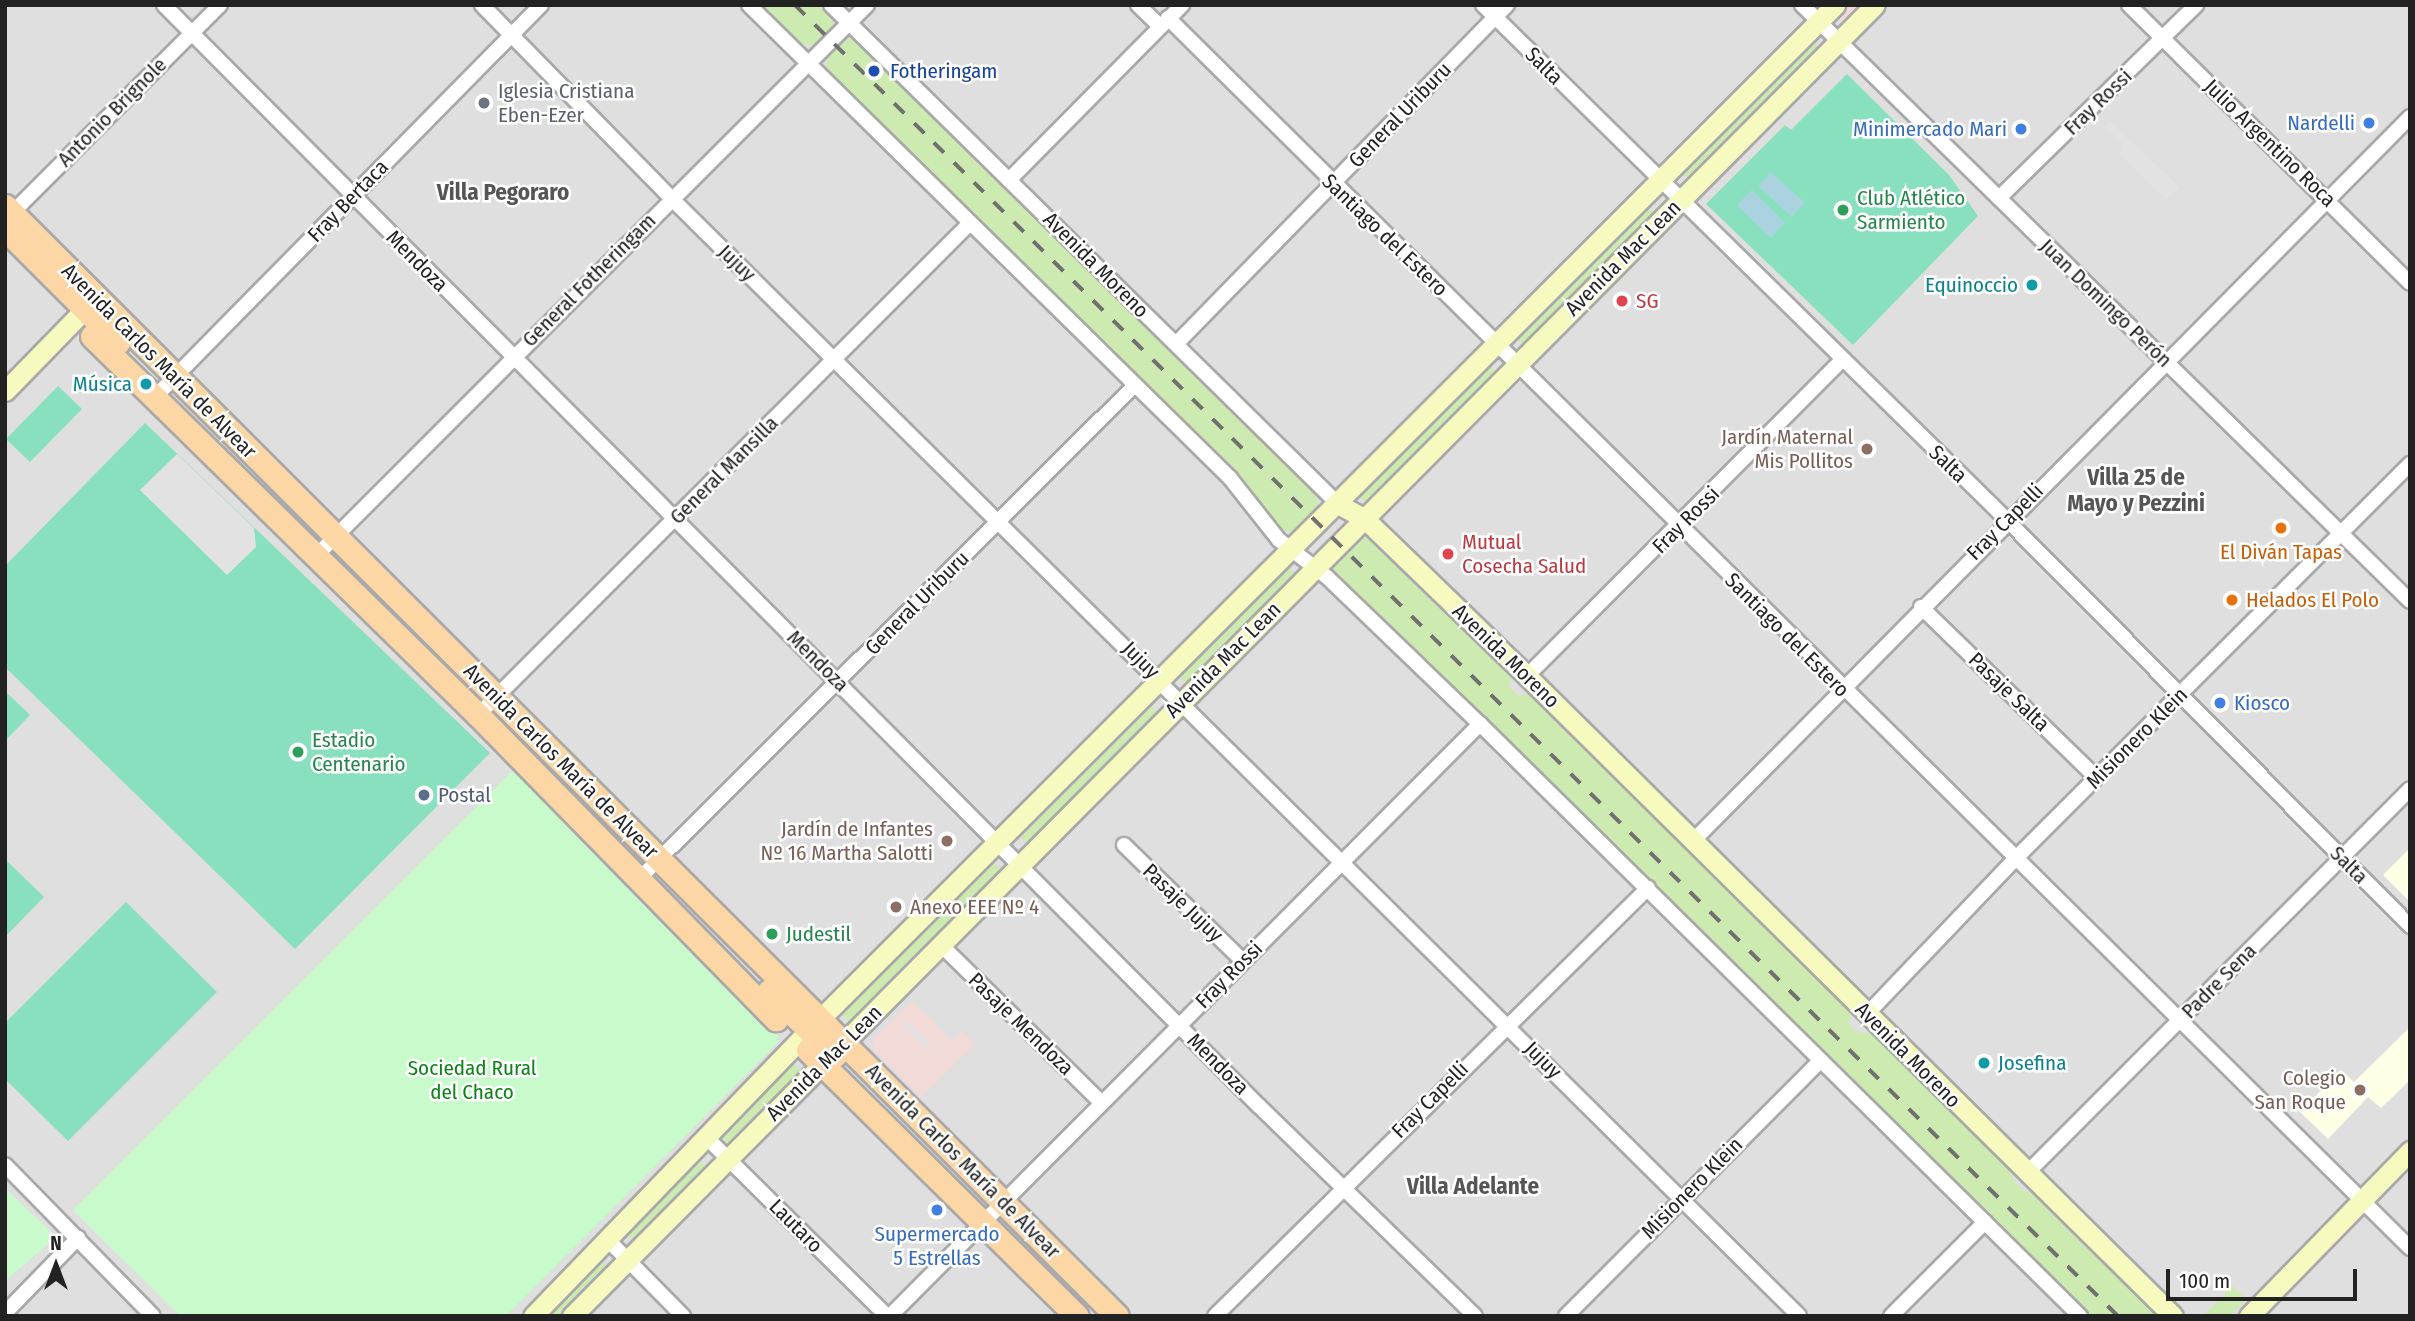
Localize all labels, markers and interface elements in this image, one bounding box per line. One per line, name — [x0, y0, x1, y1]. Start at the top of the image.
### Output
street label: Salta — [1520, 42, 1568, 90]
street label: Antonio Brignole — [52, 52, 172, 172]
street label: General Uriburu — [1344, 57, 1456, 173]
place label: Fotheringam — [890, 58, 997, 84]
marker: Fotheringam — [864, 61, 884, 81]
street label: Fray Rossi — [2059, 64, 2137, 140]
street label: Julio Argentino Roca — [2199, 74, 2341, 212]
place label: Iglesia Cristiana Eben-Ezer — [498, 78, 634, 128]
marker: Iglesia Cristiana Eben-Ezer — [476, 95, 492, 111]
place label: Nardelli — [2287, 110, 2355, 136]
marker: Nardelli — [2361, 115, 2377, 131]
place label: Minimercado Mari — [1853, 116, 2007, 142]
marker: Minimercado Mari — [2013, 121, 2029, 137]
street label: Fray Bertaca — [303, 155, 393, 247]
street label: Santiago del Estero — [1317, 169, 1453, 301]
district label: Villa Pegoraro — [437, 178, 569, 206]
place label: Club Atlético Sarmiento — [1857, 185, 1965, 235]
street label: Avenida Mac Lean — [1560, 195, 1686, 321]
marker: Club Atlético Sarmiento — [1835, 202, 1851, 218]
street label: Avenida Moreno — [1038, 207, 1154, 323]
street label: General Fotheringam — [517, 208, 661, 352]
street label: Mendoza — [381, 225, 453, 297]
street label: Juan Domingo Perón — [2035, 234, 2177, 372]
street label: Jujuy — [713, 239, 761, 287]
street label: Avenida Carlos María de Alvear — [56, 258, 262, 464]
place label: Equinoccio — [1925, 272, 2018, 298]
marker: Equinoccio — [2024, 277, 2040, 293]
place label: SG — [1636, 288, 1658, 314]
marker: SG — [1614, 293, 1630, 309]
place label: Música — [73, 371, 132, 397]
marker: Música — [138, 376, 154, 392]
street label: General Mansilla — [665, 411, 783, 529]
place label: Jardín Maternal Mis Pollitos — [1721, 424, 1853, 474]
street label: Salta — [1924, 440, 1972, 488]
marker: Jardín Maternal Mis Pollitos — [1859, 441, 1875, 457]
district label: Villa 25 de Mayo y Pezzini — [2067, 463, 2205, 517]
street label: Fray Capelli — [1961, 478, 2049, 566]
street label: Fray Rossi — [1647, 481, 1725, 559]
marker: El Diván Tapas — [2273, 520, 2289, 536]
place label: Mutual Cosecha Salud — [1462, 529, 1586, 579]
place label: El Diván Tapas — [2220, 539, 2342, 565]
street label: General Uriburu — [860, 546, 974, 660]
marker: Mutual Cosecha Salud — [1440, 546, 1456, 562]
street label: Santiago del Estero — [1720, 568, 1854, 702]
place label: Helados El Polo — [2246, 587, 2379, 613]
marker: Helados El Polo — [2224, 592, 2240, 608]
street label: Avenida Mac Lean — [1160, 597, 1286, 723]
street label: Avenida Moreno — [1447, 599, 1565, 713]
street label: Mendoza — [782, 625, 854, 697]
street label: Jujuy — [1117, 636, 1165, 684]
street label: Pasaje Salta — [1963, 647, 2055, 737]
street label: Avenida Carlos María de Alvear — [458, 658, 664, 864]
street label: Misionero Klein — [2081, 682, 2193, 794]
place label: Kiosco — [2234, 690, 2290, 716]
marker: Kiosco — [2212, 695, 2228, 711]
place label: Estadio Centenario — [312, 727, 406, 777]
marker: Estadio Centenario — [290, 744, 306, 760]
place label: Postal — [438, 782, 491, 808]
marker: Postal — [416, 787, 432, 803]
place label: Jardín de Infantes Nº 16 Martha Salotti — [761, 816, 933, 866]
marker: Jardín de Infantes Nº 16 Martha Salotti — [939, 833, 955, 849]
street label: Salta — [2325, 841, 2373, 889]
street label: Pasaje Jujuy — [1138, 859, 1228, 947]
place label: Anexo EEE Nº 4 — [910, 894, 1039, 920]
marker: Anexo EEE Nº 4 — [888, 899, 904, 915]
place label: Judestil — [786, 921, 851, 947]
marker: Judestil — [764, 926, 780, 942]
street label: Fray Rossi — [1190, 936, 1268, 1014]
street label: Padre Sena — [2176, 938, 2262, 1024]
street label: Pasaje Mendoza — [963, 968, 1079, 1080]
street label: Avenida Moreno — [1850, 997, 1966, 1113]
street label: Avenida Mac Lean — [761, 1000, 887, 1126]
street label: Mendoza — [1182, 1028, 1254, 1100]
street label: Jujuy — [1519, 1036, 1567, 1084]
place label: Josefina — [1998, 1050, 2066, 1076]
park label: Sociedad Rural del Chaco — [408, 1055, 536, 1105]
marker: Josefina — [1976, 1055, 1992, 1071]
street label: Fray Capelli — [1386, 1056, 1474, 1144]
street label: Avenida Carlos María de Alvear — [860, 1058, 1066, 1264]
place label: Colegio San Roque — [2255, 1065, 2346, 1115]
marker: Colegio San Roque — [2352, 1082, 2368, 1098]
street label: Misionero Klein — [1636, 1132, 1748, 1244]
district label: Villa Adelante — [1407, 1172, 1539, 1200]
street label: Lautaro — [764, 1194, 828, 1258]
marker: Supermercado 5 Estrellas — [929, 1202, 945, 1218]
place label: Supermercado 5 Estrellas — [875, 1221, 999, 1271]
north arrow — [21, 1230, 91, 1300]
text: N — [50, 1232, 62, 1255]
scale bar — [2170, 1254, 2361, 1298]
text: 100 m — [2179, 1268, 2230, 1294]

